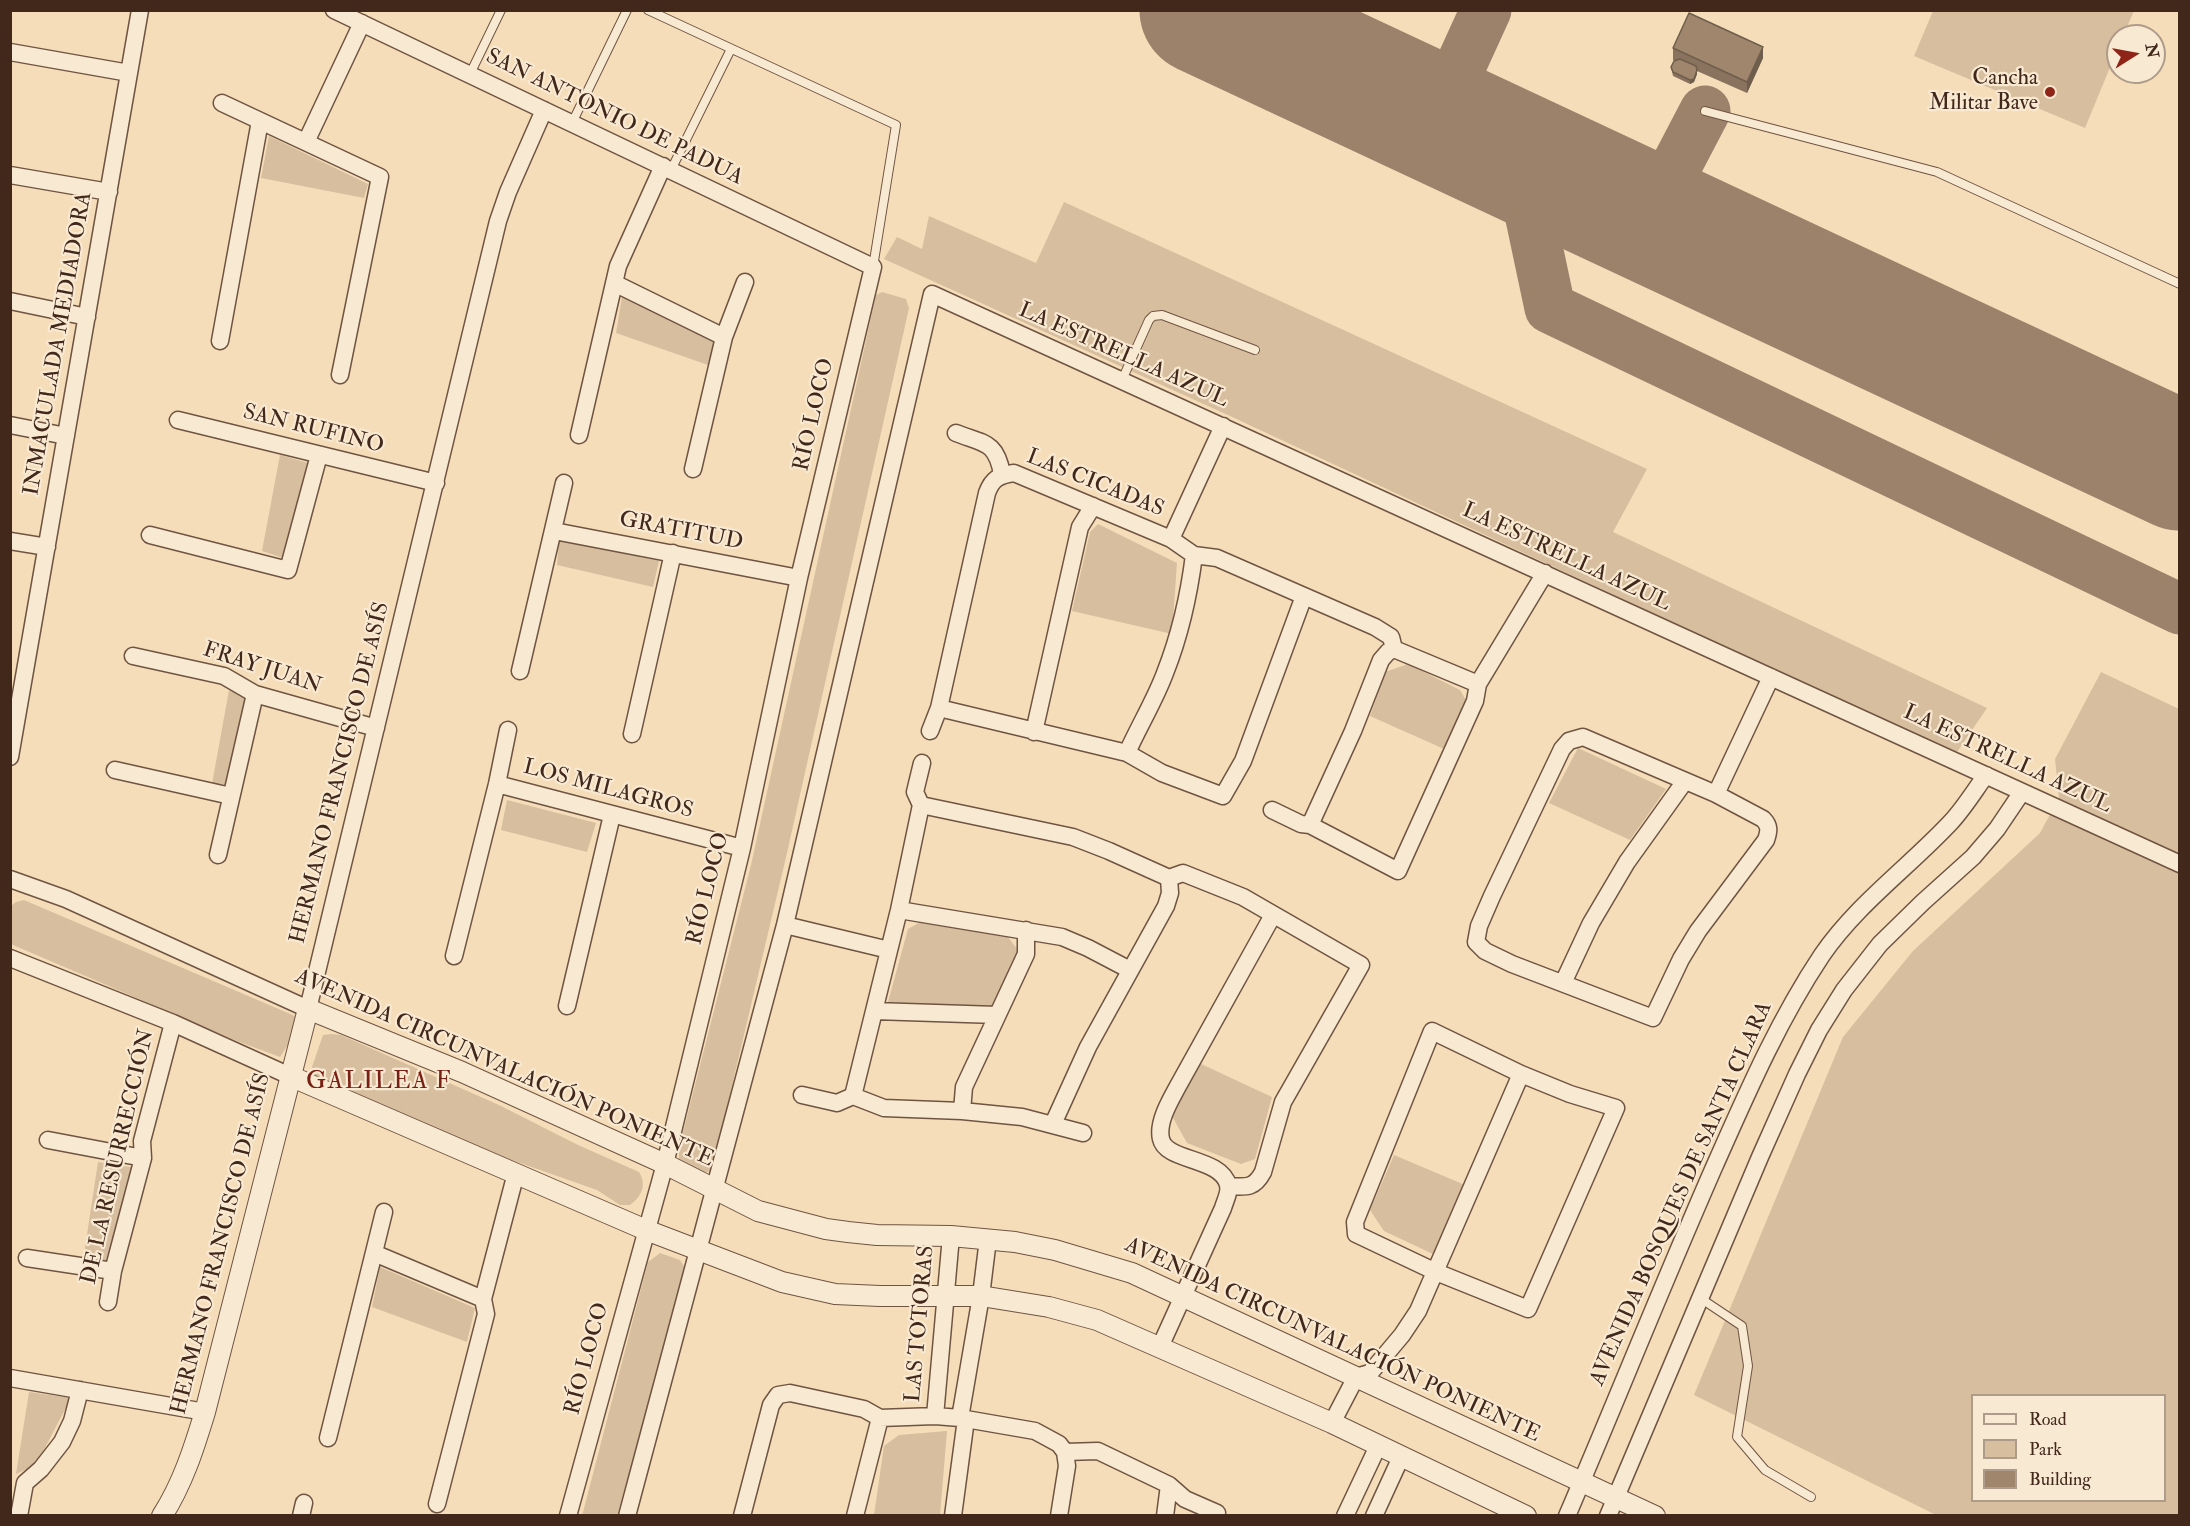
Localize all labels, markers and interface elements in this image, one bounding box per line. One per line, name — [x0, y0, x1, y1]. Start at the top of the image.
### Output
north arrow — [2106, 24, 2166, 84]
text: N — [2141, 42, 2163, 60]
street label: SAN ANTONIO DE PADUA — [481, 44, 747, 192]
place label: Cancha Militar Bave — [1929, 66, 2038, 118]
marker: Cancha Militar Bave — [2043, 85, 2057, 99]
street label: INMACULADA MEDIADORA — [19, 190, 99, 498]
street label: LA ESTRELLA AZUL — [1014, 298, 1232, 414]
street label: RÍO LOCO — [789, 356, 841, 474]
street label: SAN RUFINO — [240, 400, 386, 460]
street label: LAS CICADAS — [1022, 444, 1168, 524]
street label: LA ESTRELLA AZUL — [1458, 498, 1674, 618]
street label: GRATITUD — [617, 507, 745, 557]
street label: HERMANO FRANCISCO DE ASÍS — [286, 599, 396, 947]
street label: FRAY JUAN — [199, 637, 325, 701]
street label: LA ESTRELLA AZUL — [1899, 700, 2115, 820]
street label: LOS MILAGROS — [520, 755, 696, 825]
street label: RÍO LOCO — [682, 830, 736, 948]
street label: AVENIDA CIRCUNVALACIÓN PONIENTE — [291, 964, 717, 1174]
street label: AVENIDA BOSQUES DE SANTA CLARA — [1585, 998, 1779, 1390]
street label: DE LA RESURRECCIÓN — [77, 1027, 161, 1287]
district label: GALILEA F — [306, 1069, 452, 1097]
street label: HERMANO FRANCISCO DE ASÍS — [167, 1070, 277, 1418]
street label: AVENIDA CIRCUNVALACIÓN PONIENTE — [1120, 1233, 1544, 1449]
street label: LAS TOTORAS — [901, 1244, 941, 1404]
street label: RÍO LOCO — [560, 1300, 616, 1418]
legend — [1971, 1394, 2166, 1502]
text: Road — [2029, 1408, 2067, 1431]
text: Park — [2029, 1438, 2062, 1461]
text: Building — [2029, 1468, 2091, 1491]

